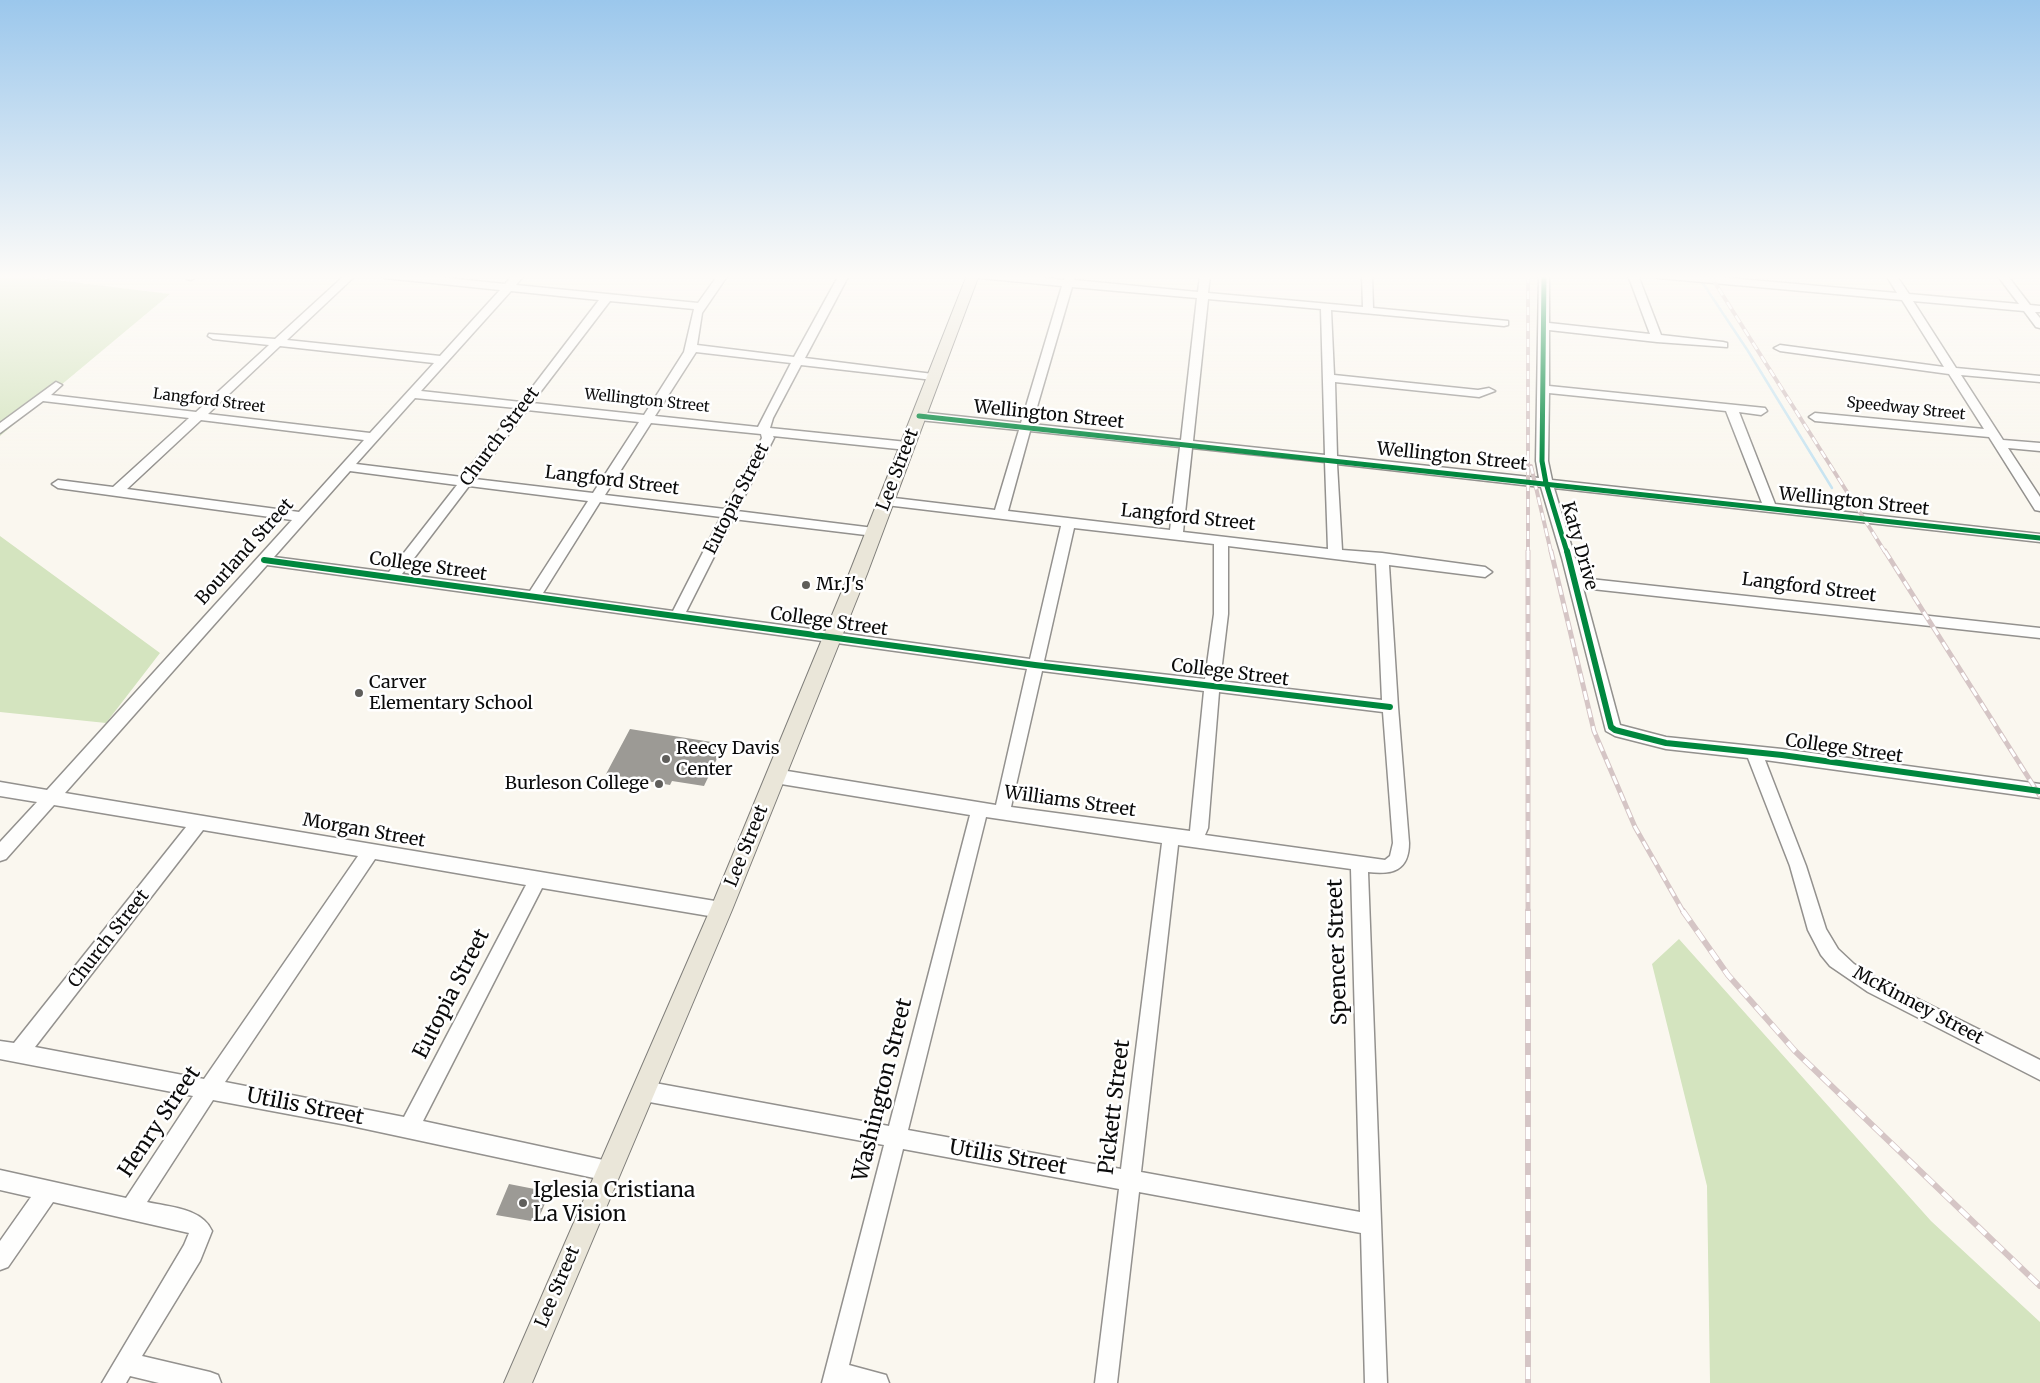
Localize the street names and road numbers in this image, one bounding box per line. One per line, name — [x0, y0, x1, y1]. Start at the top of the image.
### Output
street label: Church Street — [456, 383, 544, 491]
street label: Langford Street — [152, 385, 266, 417]
street label: Wellington Street — [583, 385, 711, 417]
street label: Speedway Street — [1846, 394, 1966, 424]
street label: Wellington Street — [973, 396, 1125, 434]
street label: Lee Street — [872, 426, 924, 514]
street label: Wellington Street — [1376, 438, 1528, 476]
street label: Eutopia Street — [700, 440, 774, 558]
street label: Langford Street — [544, 462, 680, 500]
street label: Wellington Street — [1778, 483, 1930, 521]
street label: Bourland Street — [192, 494, 298, 610]
street label: Katy Drive — [1556, 499, 1602, 593]
street label: Langford Street — [1120, 500, 1256, 536]
street label: College Street — [368, 548, 488, 586]
street label: Langford Street — [1741, 569, 1877, 607]
street label: College Street — [769, 603, 889, 641]
street label: College Street — [1170, 655, 1290, 691]
street label: College Street — [1784, 730, 1904, 768]
street label: Williams Street — [1003, 782, 1137, 822]
street label: Lee Street — [721, 802, 773, 890]
street label: Morgan Street — [301, 810, 427, 852]
street label: Spencer Street — [1323, 878, 1353, 1026]
street label: Church Street — [64, 886, 154, 992]
street label: Eutopia Street — [409, 925, 495, 1063]
street label: McKinney Street — [1849, 962, 1987, 1050]
street label: Washington Street — [848, 996, 918, 1184]
street label: Pickett Street — [1094, 1038, 1136, 1176]
street label: Henry Street — [114, 1062, 206, 1182]
street label: Utilis Street — [244, 1083, 366, 1131]
street label: Utilis Street — [947, 1135, 1069, 1181]
street label: Lee Street — [531, 1243, 585, 1331]

